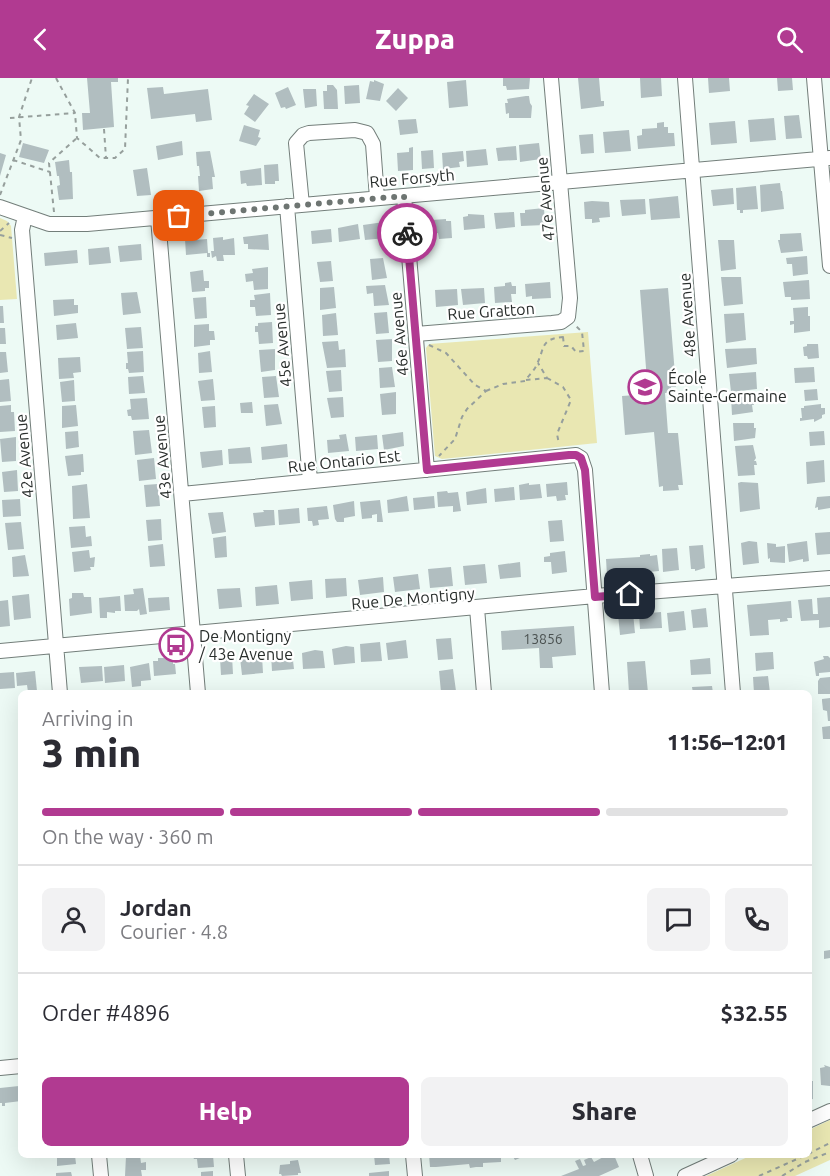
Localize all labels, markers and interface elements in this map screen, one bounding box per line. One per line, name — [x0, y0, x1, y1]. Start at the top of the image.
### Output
icon: back — [24, 23, 57, 56]
icon: search — [773, 23, 806, 56]
text: Zuppa — [375, 24, 455, 54]
street label: 47e Avenue — [532, 156, 558, 242]
street label: Rue Forsyth — [369, 165, 455, 191]
pin — [153, 190, 204, 241]
icon: bag — [162, 199, 195, 232]
courier — [377, 203, 437, 263]
icon: bike — [391, 217, 424, 250]
street label: 48e Avenue — [675, 272, 699, 358]
street label: 46e Avenue — [386, 291, 412, 377]
street label: Rue Gratton — [447, 299, 535, 323]
street label: 45e Avenue — [269, 302, 295, 388]
place label: École Sainte-Germaine — [668, 367, 787, 405]
school or university icon: École Sainte-Germaine — [627, 369, 663, 405]
street label: 42e Avenue — [11, 413, 37, 499]
street label: 43e Avenue — [149, 414, 175, 500]
street label: Rue Ontario Est — [287, 446, 402, 476]
pin — [604, 568, 655, 619]
icon: home — [613, 577, 646, 610]
street label: Rue De Montigny — [351, 584, 476, 612]
bus stop icon: De Montigny / 43e Avenue — [158, 627, 194, 663]
place label: De Montigny / 43e Avenue — [198, 627, 293, 663]
house number: 13856 — [523, 631, 563, 647]
text: Arriving in — [42, 707, 133, 730]
text: 11:56–12:01 — [667, 729, 788, 754]
text: 3 min — [42, 731, 141, 774]
text: On the way · 360 m — [42, 825, 214, 848]
button: person — [42, 888, 105, 951]
button: chat — [647, 888, 710, 951]
button: phone — [725, 888, 788, 951]
text: Jordan — [120, 895, 192, 920]
text: Courier · 4.8 — [120, 920, 228, 943]
text: Order #4896 — [42, 1000, 170, 1025]
text: $32.55 — [721, 1000, 788, 1025]
button: Help — [42, 1077, 409, 1146]
button: Share — [421, 1077, 788, 1146]

